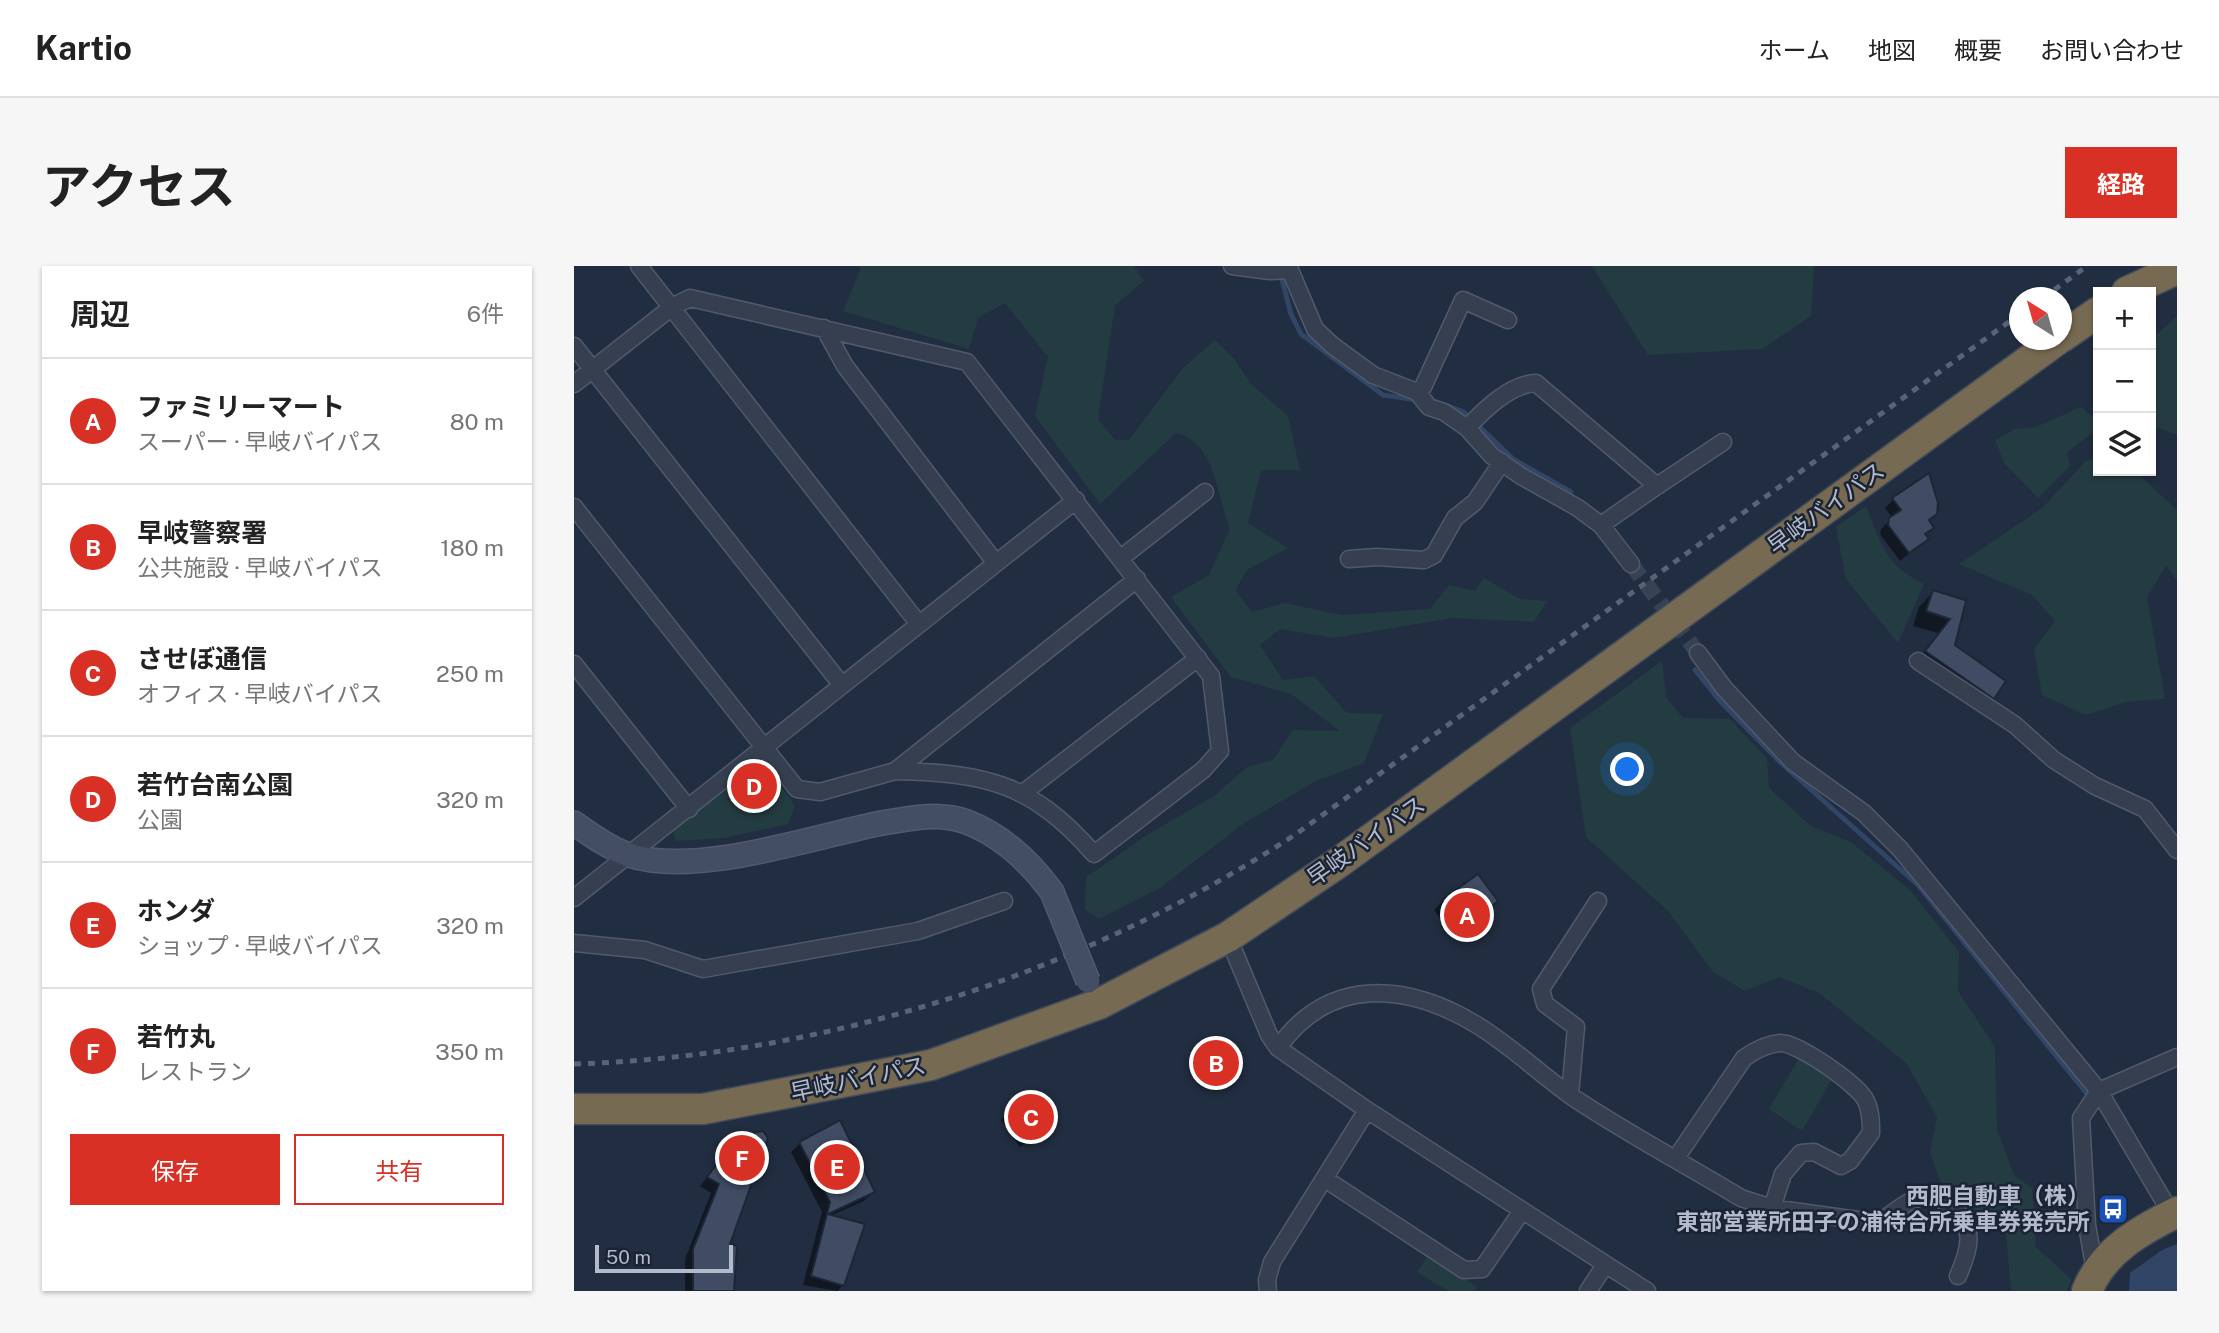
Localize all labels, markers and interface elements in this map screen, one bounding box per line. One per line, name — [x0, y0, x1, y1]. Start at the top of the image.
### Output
text: Kartio — [35, 29, 132, 67]
text: ホーム — [1759, 36, 1830, 64]
text: 地図 — [1868, 36, 1916, 64]
text: 概要 — [1954, 36, 2002, 64]
text: お問い合わせ — [2040, 36, 2184, 64]
button: 経路 — [2065, 147, 2177, 218]
text: アクセス — [42, 157, 236, 215]
north arrow — [2009, 287, 2072, 350]
map controls — [2093, 287, 2156, 476]
button: + — [2093, 287, 2156, 350]
text: 周辺 — [70, 296, 130, 332]
text: 6件 — [467, 300, 504, 327]
button: − — [2093, 350, 2156, 413]
text: ファミリーマート — [137, 391, 345, 422]
text: A — [85, 408, 101, 435]
text: 80 m — [450, 408, 504, 435]
button: layers — [2093, 413, 2156, 476]
text: スーパー · 早岐バイパス — [137, 428, 383, 455]
street label: 早岐バイパス — [1762, 456, 1889, 559]
text: 早岐警察署 — [137, 517, 267, 548]
text: B — [85, 534, 101, 561]
text: 180 m — [440, 534, 504, 561]
text: 公共施設 · 早岐バイパス — [137, 554, 383, 581]
text: させぼ通信 — [137, 643, 267, 674]
text: C — [85, 660, 101, 687]
text: 250 m — [436, 660, 504, 687]
text: オフィス · 早岐バイパス — [137, 680, 382, 707]
your location — [1610, 752, 1644, 786]
pin: D — [731, 760, 777, 812]
text: 若竹台南公園 — [137, 769, 293, 800]
text: D — [85, 786, 101, 813]
text: 320 m — [436, 786, 504, 813]
street label: 早岐バイパス — [1302, 790, 1430, 891]
text: 公園 — [137, 806, 183, 833]
pin: A — [1444, 889, 1490, 941]
text: ホンダ — [137, 895, 215, 926]
text: E — [86, 912, 100, 939]
text: 320 m — [436, 912, 504, 939]
text: ショップ · 早岐バイパス — [137, 932, 383, 959]
text: 若竹丸 — [137, 1021, 215, 1052]
pin: B — [1193, 1037, 1239, 1089]
text: F — [86, 1038, 100, 1065]
text: 350 m — [435, 1038, 504, 1065]
street label: 早岐バイパス — [788, 1051, 928, 1106]
text: レストラン — [137, 1058, 252, 1085]
pin: C — [1008, 1091, 1054, 1143]
pin: F — [719, 1132, 765, 1184]
button: 保存 — [70, 1134, 280, 1205]
button: 共有 — [294, 1134, 504, 1205]
pin: E — [814, 1141, 860, 1193]
place label: 西肥自動車（株） 東部営業所田子の浦待合所乗車券発売所 — [1676, 1182, 2090, 1235]
bus stop icon: 西肥自動車（株） 東部営業所田子の浦待合所乗車券発売所 — [2096, 1192, 2130, 1226]
scale bar — [595, 1242, 733, 1274]
text: 50 m — [606, 1246, 651, 1268]

